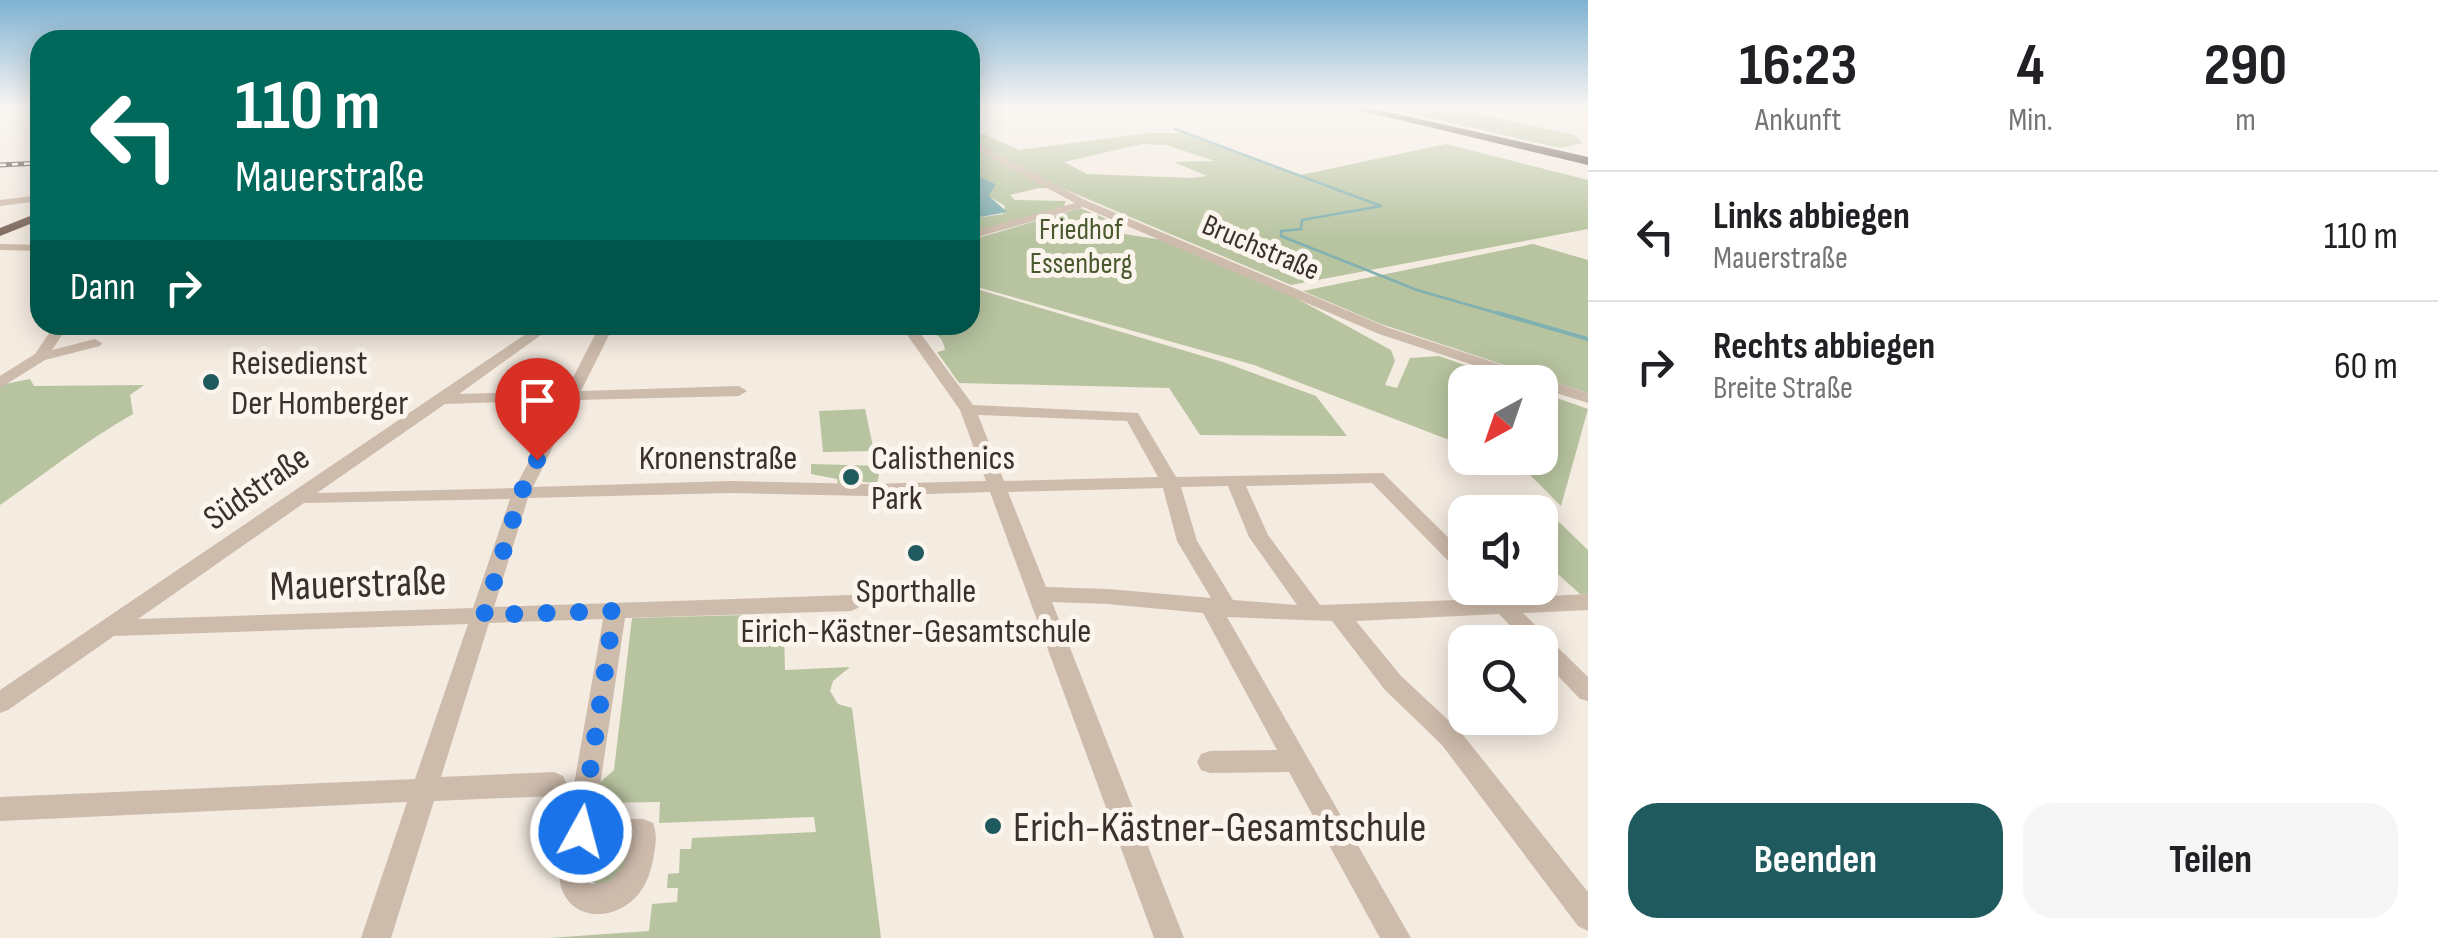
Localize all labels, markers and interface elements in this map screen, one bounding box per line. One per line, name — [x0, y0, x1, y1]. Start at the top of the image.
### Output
text: 16:23 — [1739, 30, 1857, 102]
text: 4 — [2017, 30, 2045, 102]
text: 290 — [2204, 30, 2287, 102]
text: 110 m — [235, 65, 381, 149]
icon: left — [70, 70, 200, 200]
text: Ankunft — [1755, 101, 1841, 140]
text: Min. — [2008, 101, 2053, 140]
text: m — [2235, 101, 2256, 140]
text: Mauerstraße — [235, 150, 425, 205]
text: Links abbiegen — [1713, 194, 1910, 239]
street label: Bruchstraße — [1197, 207, 1325, 289]
icon: left — [1628, 209, 1683, 264]
park label: Friedhof Essenberg — [1030, 212, 1132, 282]
text: 110 m — [2324, 214, 2398, 259]
text: Mauerstraße — [1713, 239, 1848, 278]
icon: right — [156, 260, 211, 315]
text: Dann — [70, 265, 136, 310]
text: Rechts abbiegen — [1713, 324, 1935, 369]
icon: right — [1628, 339, 1683, 394]
place label: Reisedienst Der Homberger — [231, 342, 408, 425]
text: 60 m — [2334, 344, 2398, 389]
pin — [495, 358, 580, 461]
north arrow — [1448, 365, 1558, 475]
map controls — [1448, 365, 1558, 735]
text: Breite Straße — [1713, 369, 1853, 408]
marker: Reisedienst Der Homberger — [200, 371, 222, 393]
icon: arrive — [510, 373, 565, 428]
street label: Südstraße — [196, 436, 318, 540]
street label: Kronenstraße — [639, 437, 797, 480]
place label: Calisthenics Park — [871, 437, 1015, 520]
marker: Calisthenics Park — [840, 466, 862, 488]
button: sound — [1448, 495, 1558, 605]
marker: Sporthalle Eirich-Kästner-Gesamtschule — [905, 542, 927, 564]
street label: Mauerstraße — [269, 556, 447, 613]
place label: Sporthalle Eirich-Kästner-Gesamtschule — [741, 570, 1091, 653]
button: search — [1448, 625, 1558, 735]
position arrow — [529, 780, 633, 884]
place label: Erich-Kästner-Gesamtschule — [1013, 803, 1426, 854]
button: Beenden — [1628, 803, 2003, 918]
button: Teilen — [2023, 803, 2398, 918]
marker: Erich-Kästner-Gesamtschule — [982, 815, 1004, 837]

